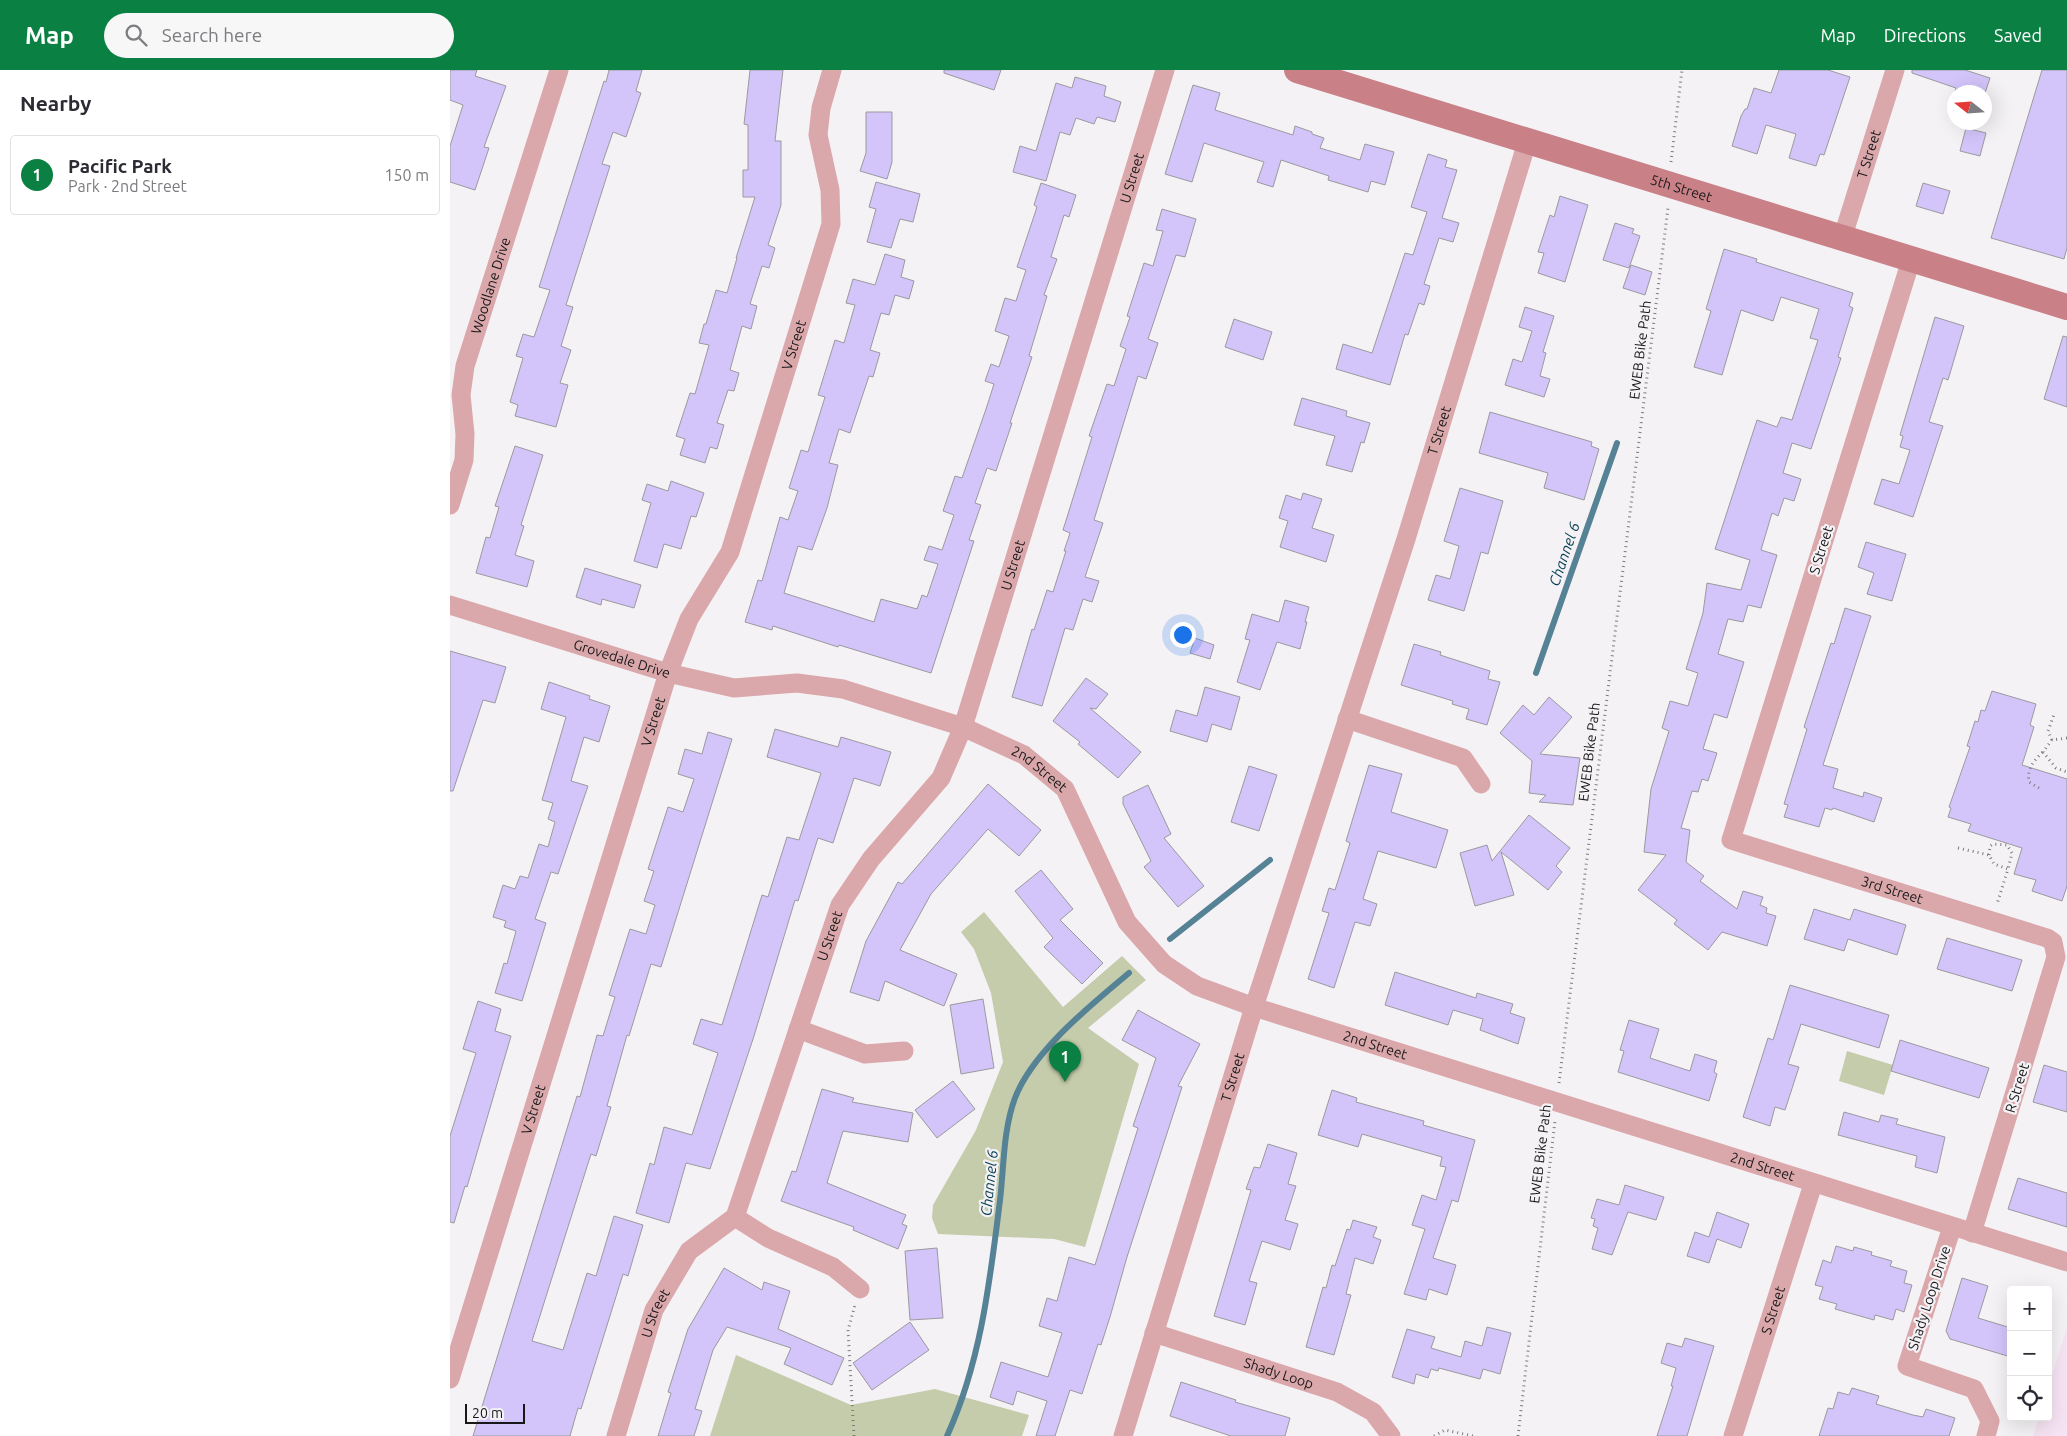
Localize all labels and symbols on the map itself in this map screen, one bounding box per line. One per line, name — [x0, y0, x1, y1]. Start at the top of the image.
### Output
north arrow — [1947, 85, 1992, 130]
street label: T Street — [1853, 127, 1884, 180]
street label: U Street — [1117, 150, 1147, 205]
street label: 5th Street — [1648, 171, 1715, 205]
street label: Woodlane Drive — [468, 235, 513, 336]
street label: EWEB Bike Path — [1626, 300, 1654, 400]
street label: V Street — [779, 318, 809, 372]
street label: T Street — [1424, 404, 1454, 457]
water label: Channel 6 — [1545, 519, 1583, 588]
street label: S Street — [1806, 523, 1836, 576]
street label: U Street — [997, 538, 1028, 592]
your location — [1170, 622, 1196, 648]
street label: Grovedale Drive — [571, 636, 672, 681]
street label: V Street — [638, 694, 668, 748]
street label: EWEB Bike Path — [1575, 702, 1603, 802]
street label: 2nd Street — [1009, 742, 1071, 796]
street label: 3rd Street — [1859, 873, 1925, 907]
street label: U Street — [814, 908, 846, 963]
street label: 2nd Street — [1341, 1027, 1410, 1063]
pin: 1 — [1049, 1041, 1081, 1082]
street label: T Street — [1218, 1051, 1248, 1104]
street label: R Street — [2002, 1061, 2032, 1115]
street label: V Street — [518, 1082, 549, 1136]
street label: EWEB Bike Path — [1526, 1104, 1554, 1204]
water label: Channel 6 — [977, 1149, 1001, 1217]
street label: 2nd Street — [1728, 1149, 1797, 1184]
street label: Shady Loop Drive — [1905, 1244, 1953, 1352]
street label: S Street — [1758, 1284, 1788, 1336]
street label: U Street — [638, 1285, 673, 1340]
street label: Shady Loop — [1242, 1354, 1316, 1392]
scale bar — [465, 1401, 525, 1424]

